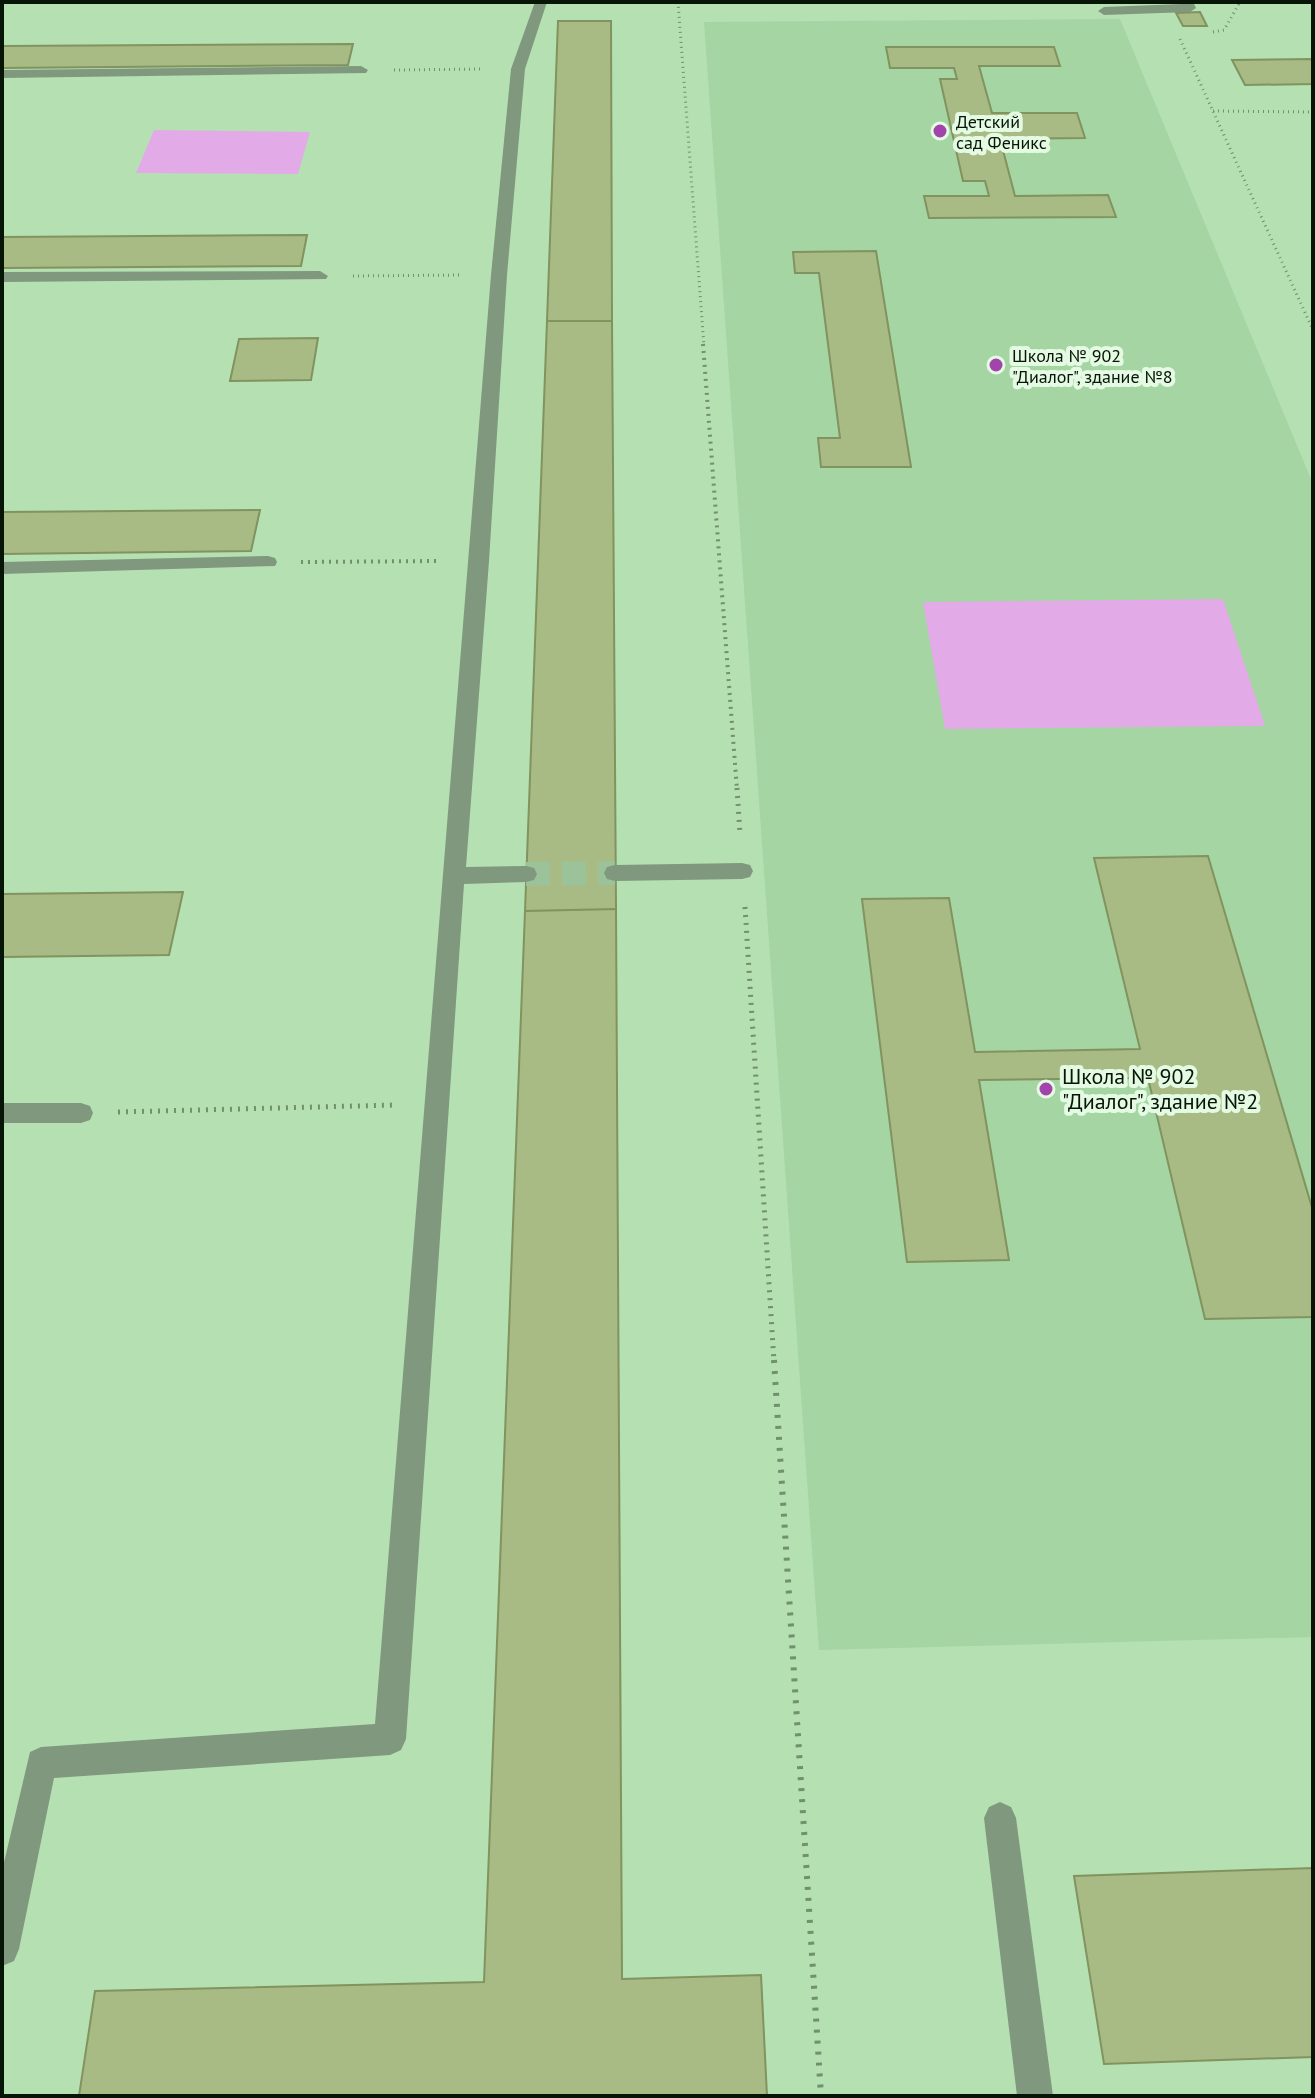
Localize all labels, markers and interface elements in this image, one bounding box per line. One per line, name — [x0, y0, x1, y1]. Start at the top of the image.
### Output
place label: Детский сад Феникс — [956, 110, 1047, 154]
marker: Детский сад Феникс — [931, 122, 949, 140]
place label: Школа № 902 "Диалог", здание №8 — [1012, 344, 1173, 388]
marker: Школа № 902 "Диалог", здание №8 — [987, 356, 1005, 374]
place label: Школа № 902 "Диалог", здание №2 — [1062, 1062, 1258, 1115]
marker: Школа № 902 "Диалог", здание №2 — [1037, 1080, 1055, 1098]

